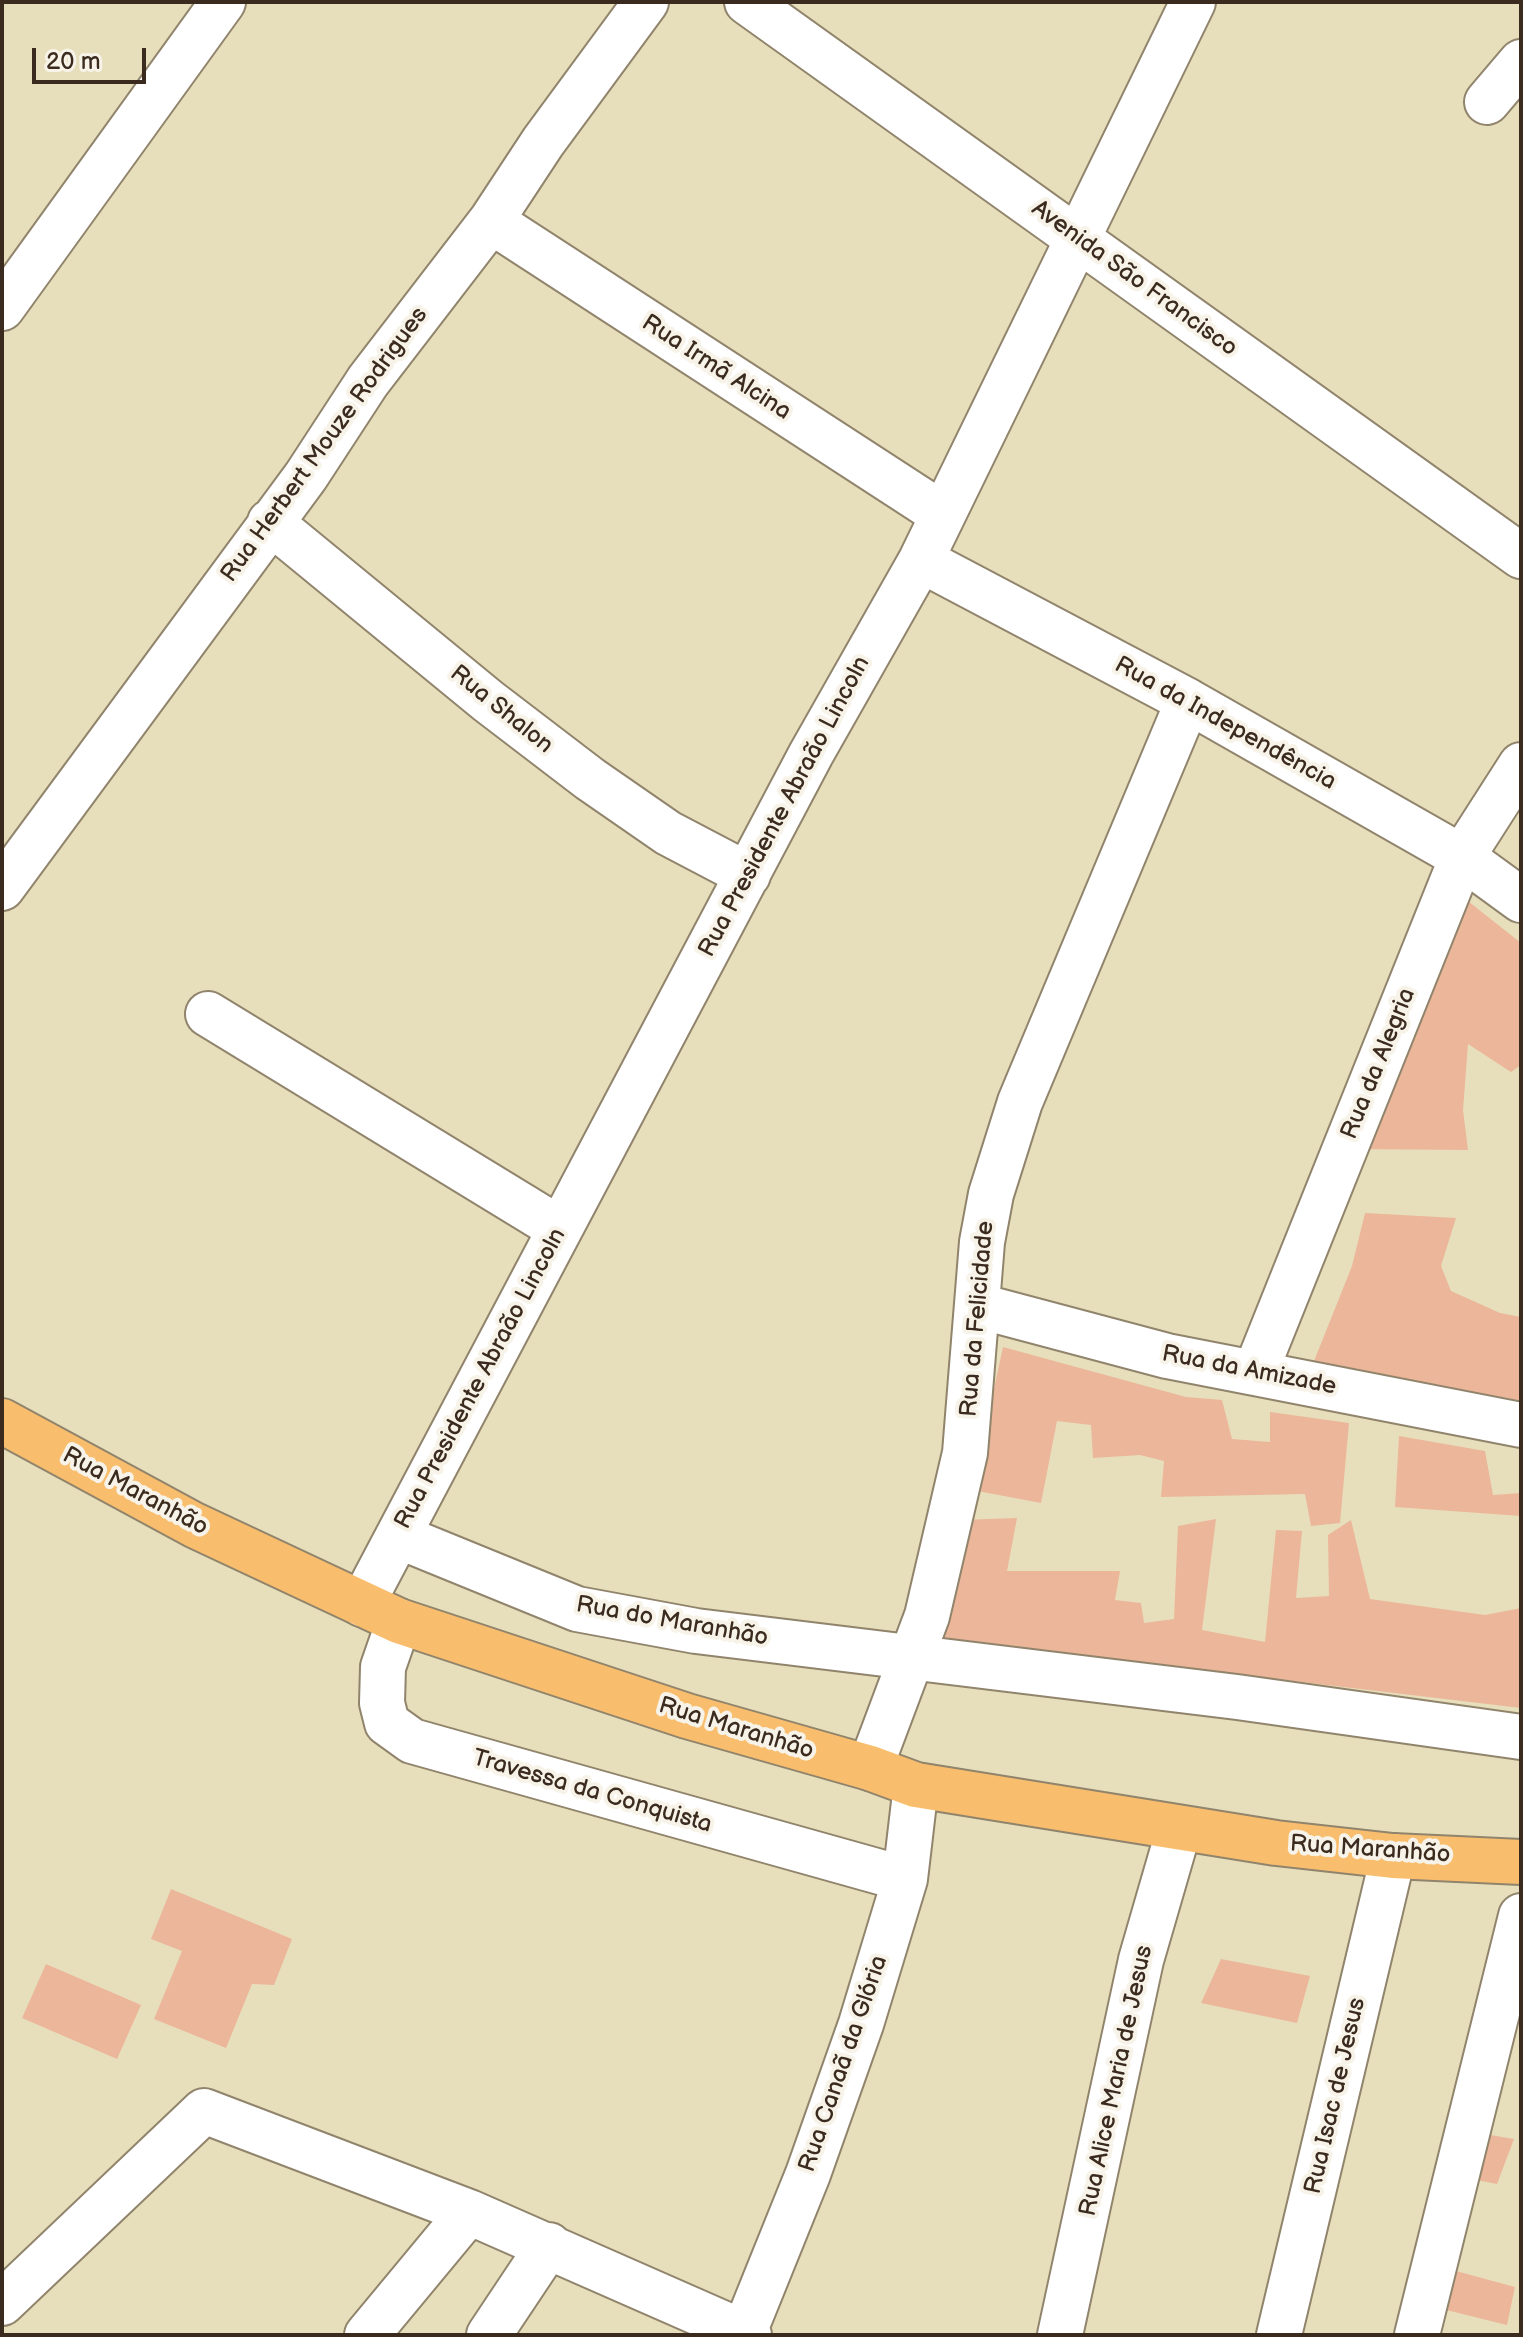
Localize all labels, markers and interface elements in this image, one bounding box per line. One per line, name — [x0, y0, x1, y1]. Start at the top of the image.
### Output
scale bar — [36, 32, 150, 82]
text: 20 m — [46, 47, 101, 76]
street label: Avenida São Francisco — [1026, 195, 1242, 363]
street label: Rua Herbert Mouze Rodrigues — [216, 302, 434, 588]
street label: Rua Irmã Alcina — [636, 309, 796, 427]
street label: Rua da Independência — [1109, 651, 1341, 797]
street label: Rua Presidente Abraão Lincoln — [693, 652, 877, 962]
street label: Rua Shalon — [444, 660, 558, 760]
street label: Rua da Alegria — [1336, 984, 1422, 1144]
street label: Rua da Felicidade — [955, 1220, 1001, 1418]
street label: Rua Presidente Abraão Lincoln — [389, 1224, 573, 1534]
street label: Rua da Amizade — [1159, 1340, 1339, 1402]
street label: Rua Maranhão — [57, 1442, 213, 1542]
street label: Rua do Maranhão — [574, 1591, 770, 1653]
street label: Rua Maranhão — [655, 1692, 817, 1766]
street label: Travessa da Conquista — [469, 1744, 715, 1840]
street label: Rua Maranhão — [1289, 1830, 1451, 1870]
street label: Rua Alice Maria de Jesus — [1074, 1943, 1160, 2219]
street label: Rua Canaã da Glória — [793, 1952, 895, 2176]
street label: Rua Isac de Jesus — [1299, 1995, 1373, 2197]

